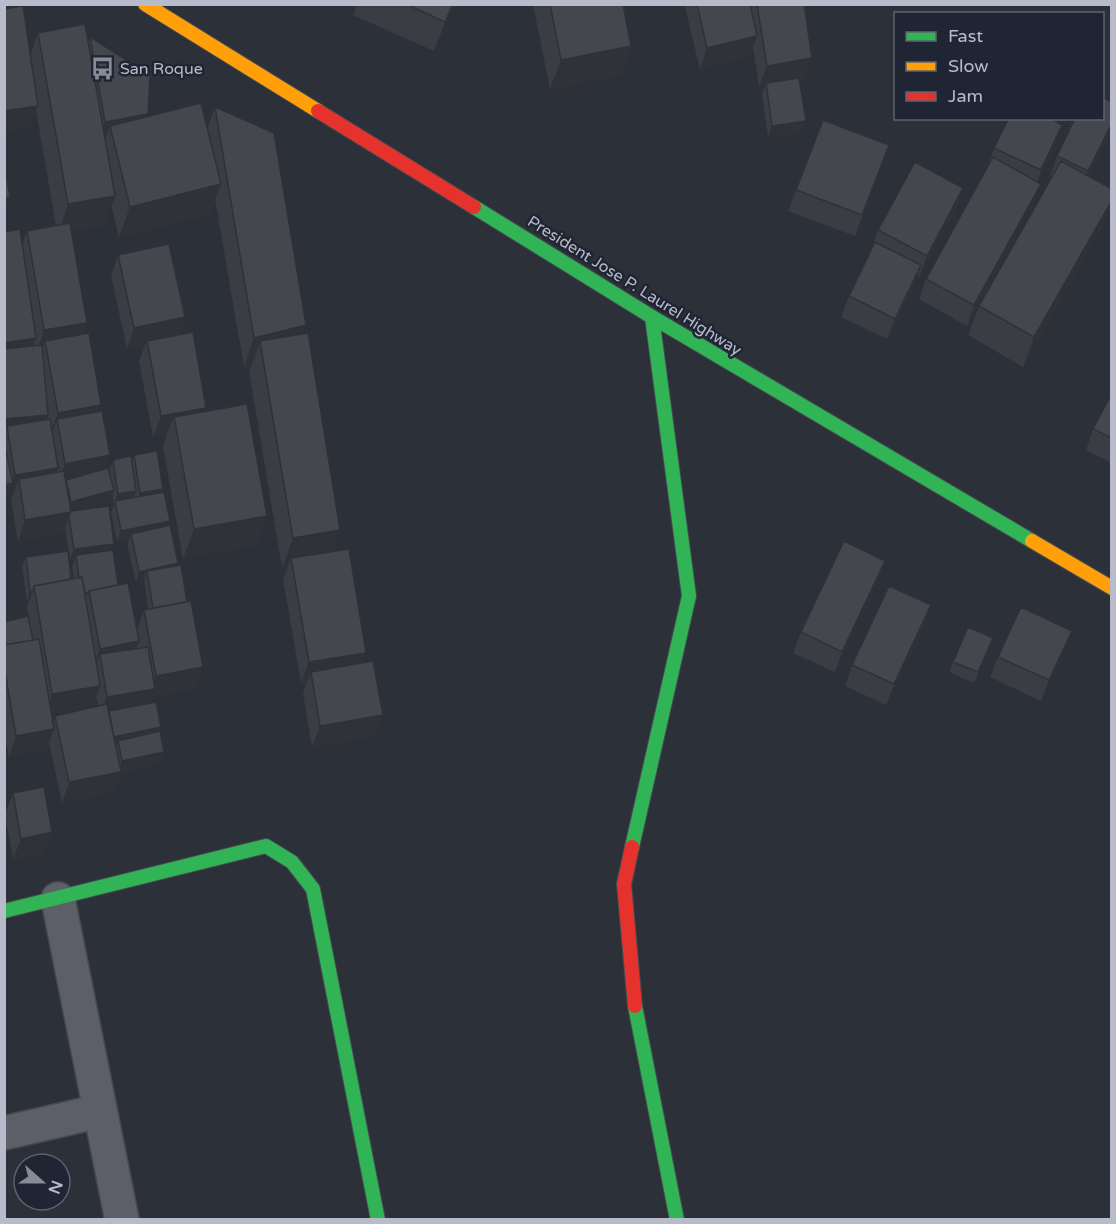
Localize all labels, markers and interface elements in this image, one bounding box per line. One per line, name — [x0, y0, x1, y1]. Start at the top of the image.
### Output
legend — [894, 12, 1104, 120]
text: Fast — [948, 25, 983, 47]
bus stop icon: San Roque — [89, 55, 115, 81]
text: Slow — [948, 55, 989, 77]
place label: San Roque — [120, 59, 203, 79]
text: Jam — [948, 85, 983, 107]
street label: President Jose P. Laurel Highway — [524, 211, 746, 360]
north arrow — [12, 1152, 72, 1212]
text: N — [43, 1177, 67, 1197]

